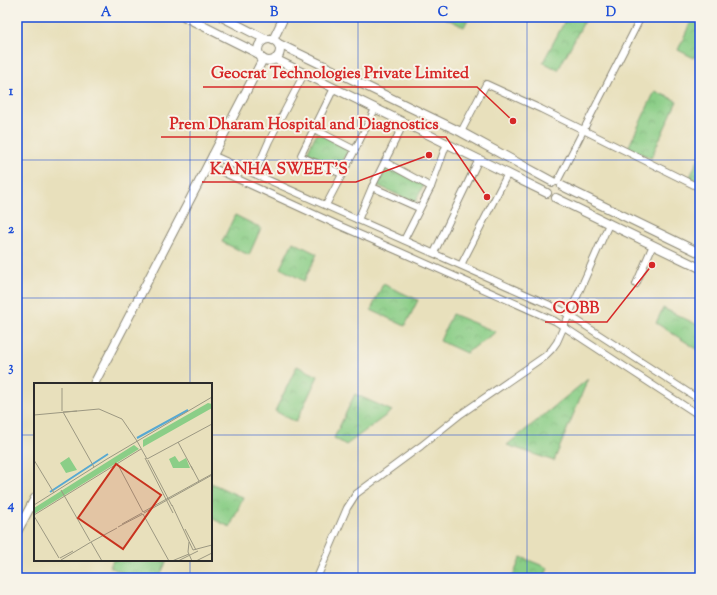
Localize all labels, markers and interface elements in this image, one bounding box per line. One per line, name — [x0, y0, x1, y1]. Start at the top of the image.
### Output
text: A — [101, 4, 112, 22]
text: B — [270, 4, 279, 22]
text: C — [438, 4, 448, 22]
text: D — [606, 4, 616, 22]
callout: Geocrat Technologies Private Limited — [203, 59, 477, 87]
text: Geocrat Technologies Private Limited — [211, 63, 470, 86]
text: 1 — [9, 83, 14, 101]
callout: Prem Dharam Hospital and Diagnostics — [161, 109, 446, 137]
text: Prem Dharam Hospital and Diagnostics — [170, 114, 438, 137]
callout: KANHA SWEET'S — [202, 154, 356, 182]
text: KANHA SWEET'S — [210, 159, 348, 182]
text: 2 — [8, 221, 15, 239]
callout: COBB — [545, 294, 607, 322]
text: COBB — [553, 298, 599, 321]
text: 3 — [8, 359, 14, 377]
inset map — [34, 383, 212, 561]
text: 4 — [7, 497, 15, 515]

